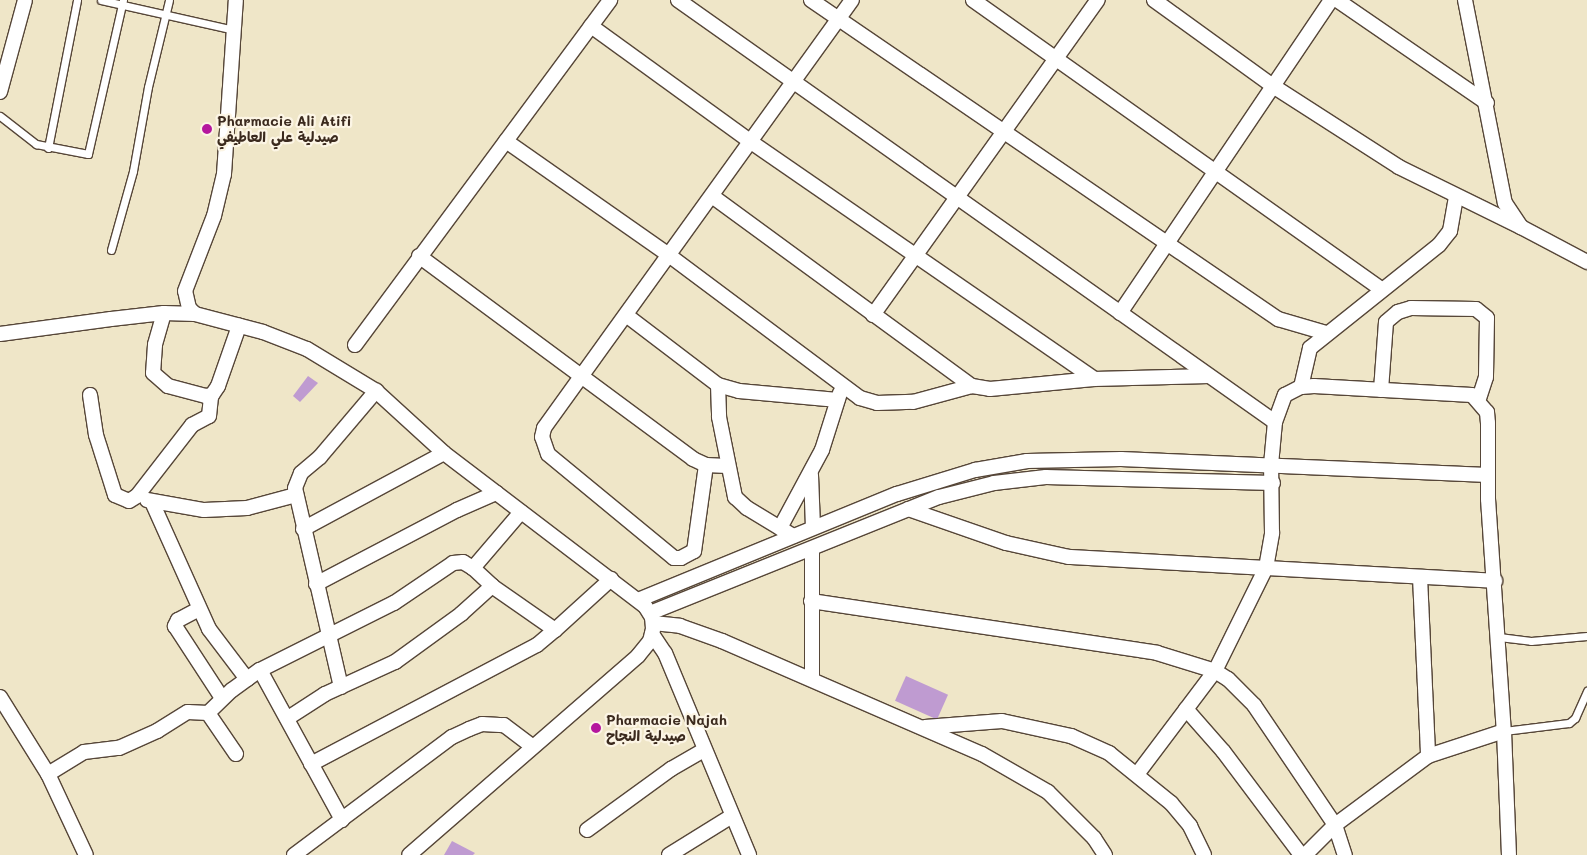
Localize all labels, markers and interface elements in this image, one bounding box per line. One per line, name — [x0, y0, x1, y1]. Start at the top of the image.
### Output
place label: Pharmacie Ali Atifi صيدلية علي العاطيفي — [217, 113, 352, 146]
marker: Pharmacie Ali Atifi صيدلية علي العاطيفي — [201, 123, 213, 135]
place label: Pharmacie Najah صيدلية النجاح — [606, 712, 727, 744]
marker: Pharmacie Najah صيدلية النجاح — [590, 722, 602, 734]

